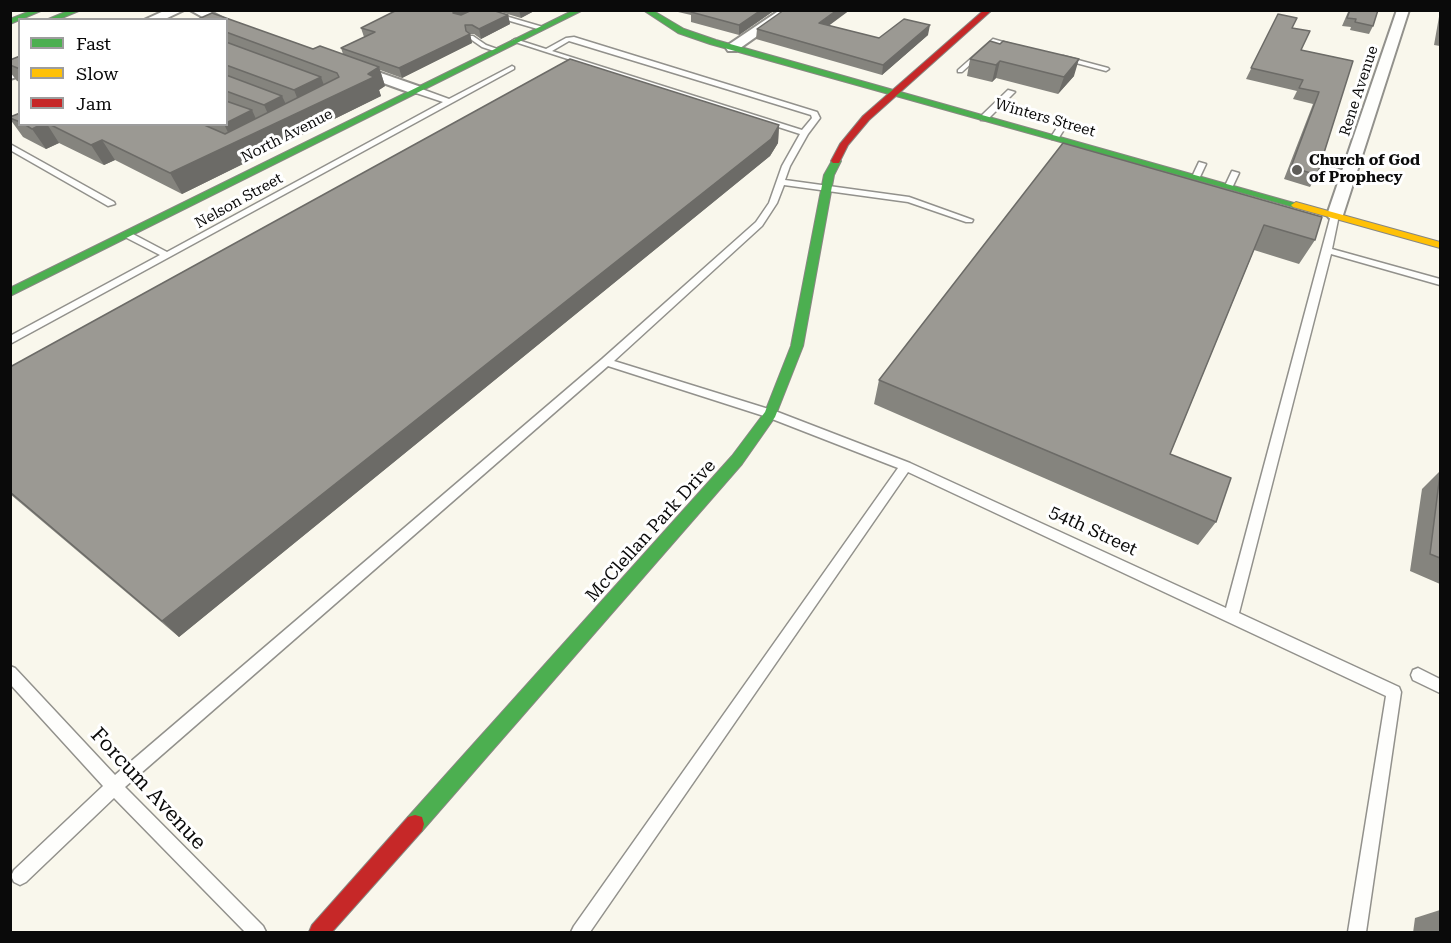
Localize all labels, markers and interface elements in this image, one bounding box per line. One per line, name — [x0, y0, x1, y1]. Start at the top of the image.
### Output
legend — [18, 18, 228, 126]
text: Fast — [76, 33, 111, 54]
street label: Rene Avenue — [1336, 44, 1382, 138]
text: Slow — [76, 63, 118, 84]
text: Jam — [76, 93, 112, 114]
street label: Winters Street — [993, 95, 1097, 141]
street label: North Avenue — [238, 105, 336, 167]
place label: Church of God of Prophecy — [1309, 152, 1420, 187]
marker: Church of God of Prophecy — [1290, 163, 1304, 177]
street label: Nelson Street — [192, 170, 286, 232]
street label: McClellan Park Drive — [581, 455, 721, 607]
street label: 54th Street — [1046, 501, 1140, 561]
street label: Forcum Avenue — [85, 723, 211, 855]

